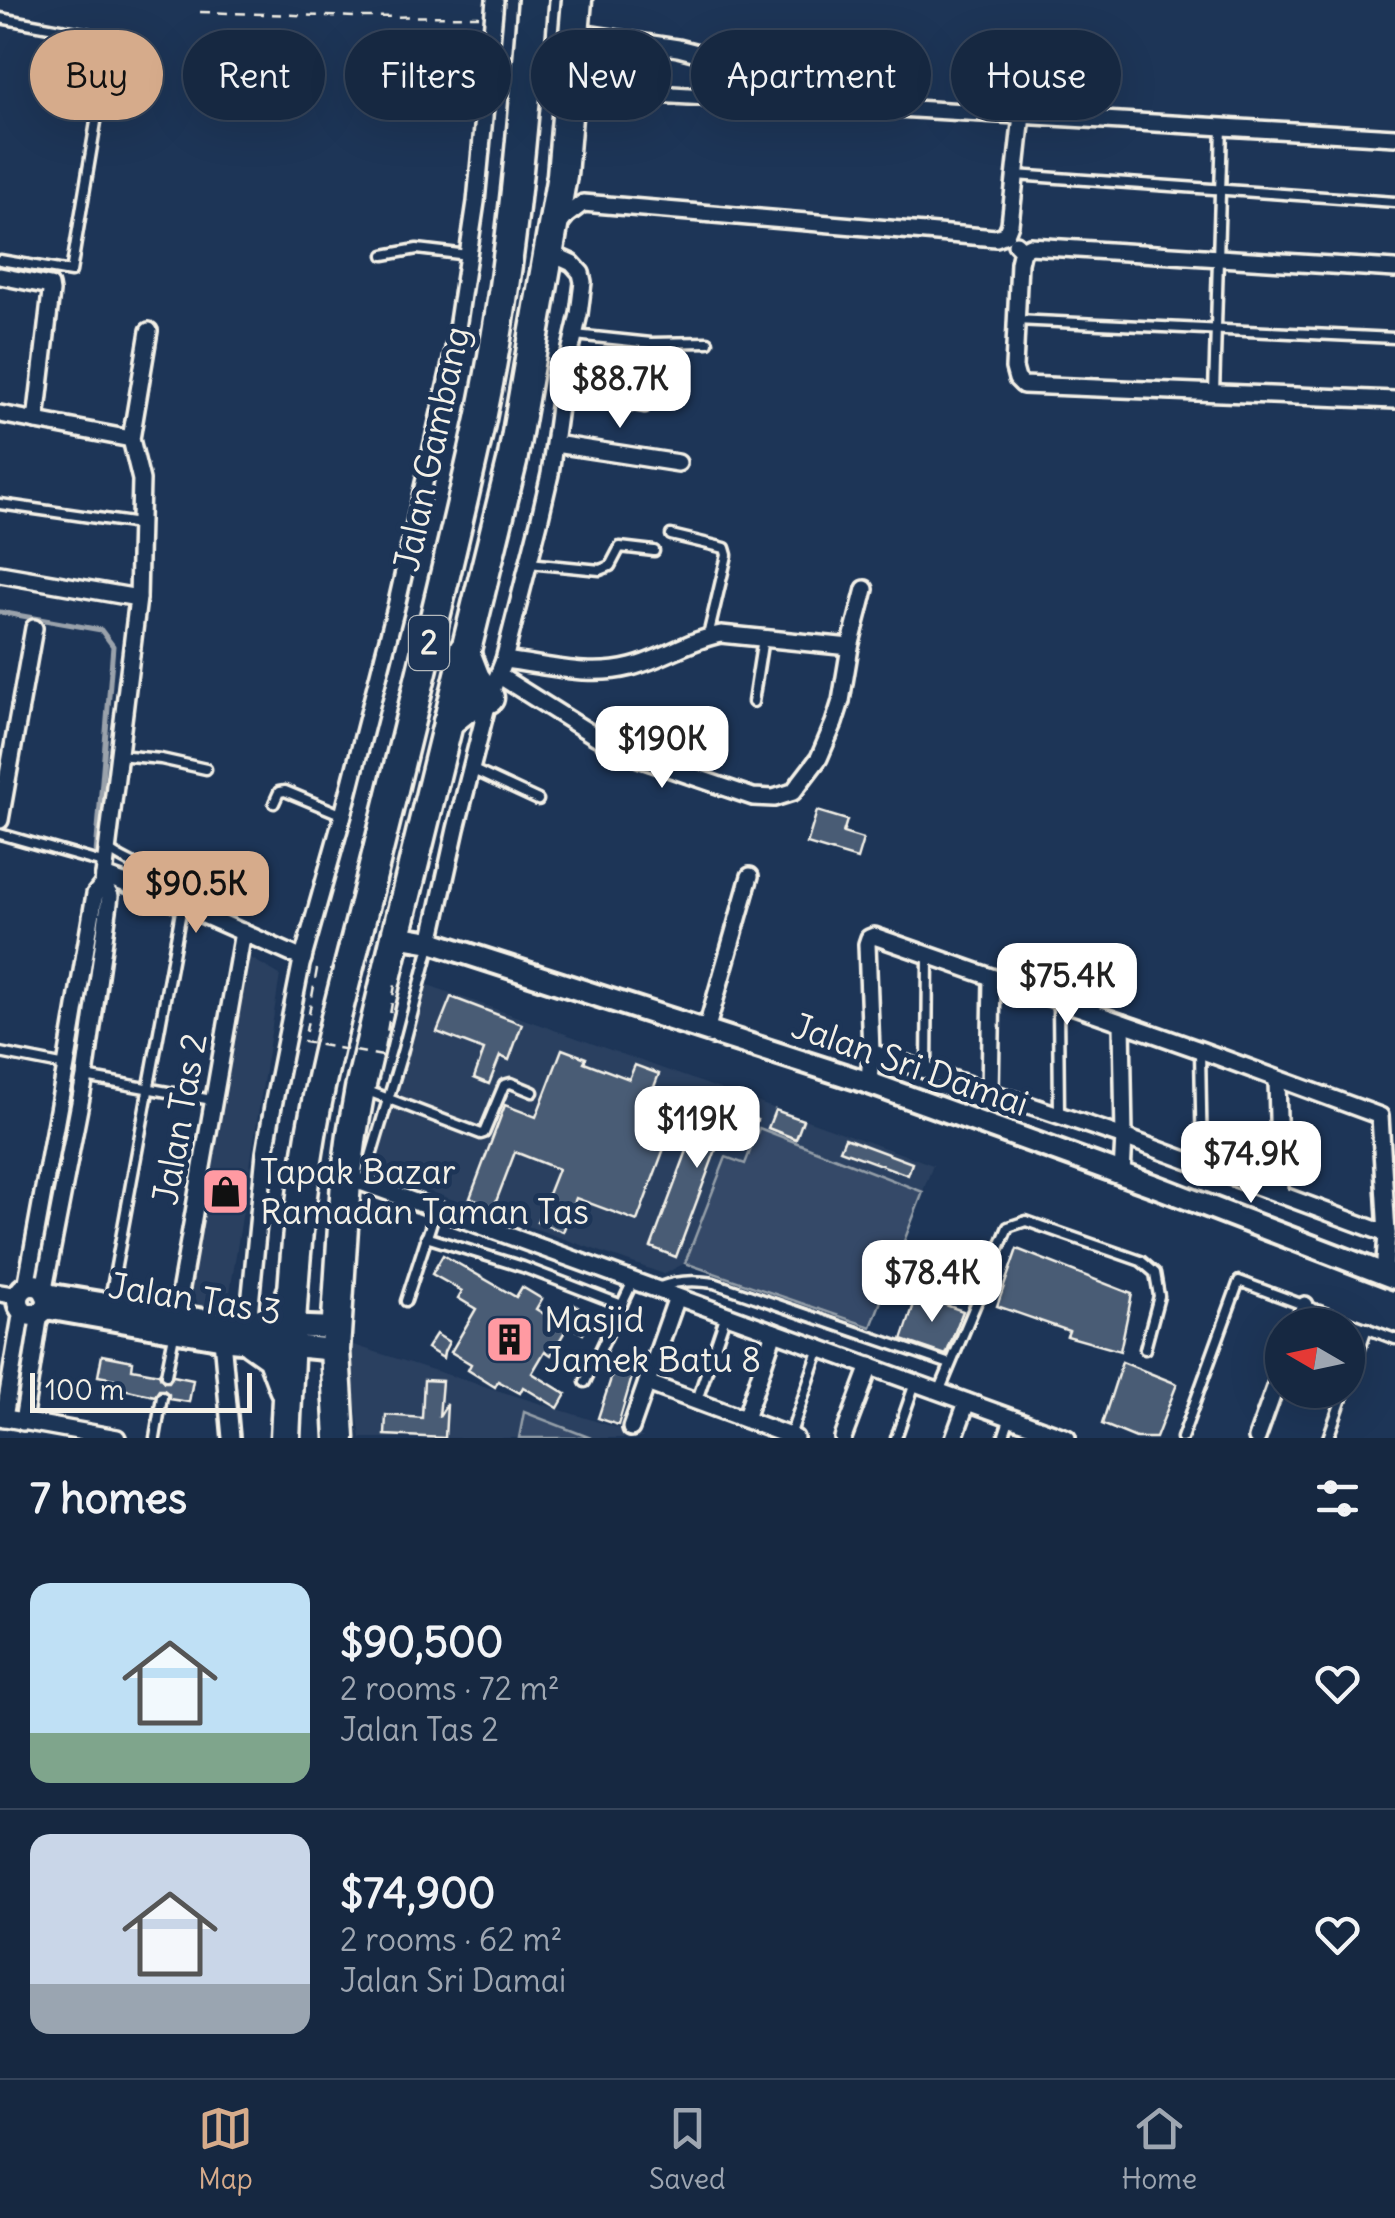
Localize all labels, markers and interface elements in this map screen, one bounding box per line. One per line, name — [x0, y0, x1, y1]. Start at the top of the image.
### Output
chip: Buy — [30, 30, 163, 120]
chip: Rent — [183, 30, 325, 120]
chip: Filters — [345, 30, 511, 120]
chip: New — [531, 30, 671, 120]
chip: Apartment — [691, 30, 931, 120]
chip: House — [951, 30, 1121, 120]
street label: Jalan Gambang — [384, 322, 478, 575]
pin: $88.7K — [539, 346, 701, 431]
text: $88.7K — [572, 358, 668, 399]
road number: 2 — [409, 616, 449, 670]
pin: $190K — [592, 706, 732, 791]
text: $190K — [617, 718, 707, 759]
pin: $90.5K — [115, 851, 277, 936]
text: $90.5K — [145, 863, 247, 904]
pin: $75.4K — [986, 943, 1148, 1028]
text: $75.4K — [1019, 955, 1115, 996]
street label: Jalan Sri Damai — [786, 1003, 1034, 1125]
street label: Jalan Tas 2 — [142, 1030, 216, 1208]
pin: $119K — [627, 1086, 767, 1171]
text: $119K — [657, 1098, 737, 1139]
pin: $74.9K — [1170, 1121, 1332, 1206]
text: $74.9K — [1203, 1133, 1299, 1174]
place label: Tapak Bazar Ramadan Taman Tas — [260, 1149, 589, 1233]
shop icon: Tapak Bazar Ramadan Taman Tas — [199, 1166, 251, 1218]
pin: $78.4K — [851, 1240, 1013, 1325]
text: $78.4K — [884, 1252, 980, 1293]
street label: Jalan Tas 3 — [106, 1263, 285, 1333]
place label: Masjid Jamek Batu 8 — [544, 1297, 761, 1381]
north arrow — [1265, 1308, 1365, 1408]
map controls — [1265, 1308, 1365, 1408]
building icon: Masjid Jamek Batu 8 — [483, 1314, 535, 1366]
scale bar — [30, 1368, 252, 1412]
text: 100 m — [45, 1372, 124, 1408]
icon: filters — [1310, 1471, 1365, 1526]
text: 7 homes — [30, 1472, 187, 1524]
text: $90,500 — [340, 1616, 503, 1668]
icon: home — [110, 1623, 230, 1743]
icon: heart — [1310, 1656, 1365, 1711]
text: 2 rooms · 72 m² — [340, 1668, 560, 1709]
text: Jalan Tas 2 — [340, 1709, 499, 1750]
text: $74,900 — [340, 1867, 495, 1919]
icon: home — [110, 1874, 230, 1994]
icon: heart — [1310, 1907, 1365, 1962]
text: 2 rooms · 62 m² — [340, 1919, 563, 1960]
text: Jalan Sri Damai — [340, 1960, 566, 2001]
tab: Map — [198, 2101, 253, 2197]
tab: Saved — [649, 2101, 726, 2197]
tab: Home — [1122, 2101, 1197, 2197]

